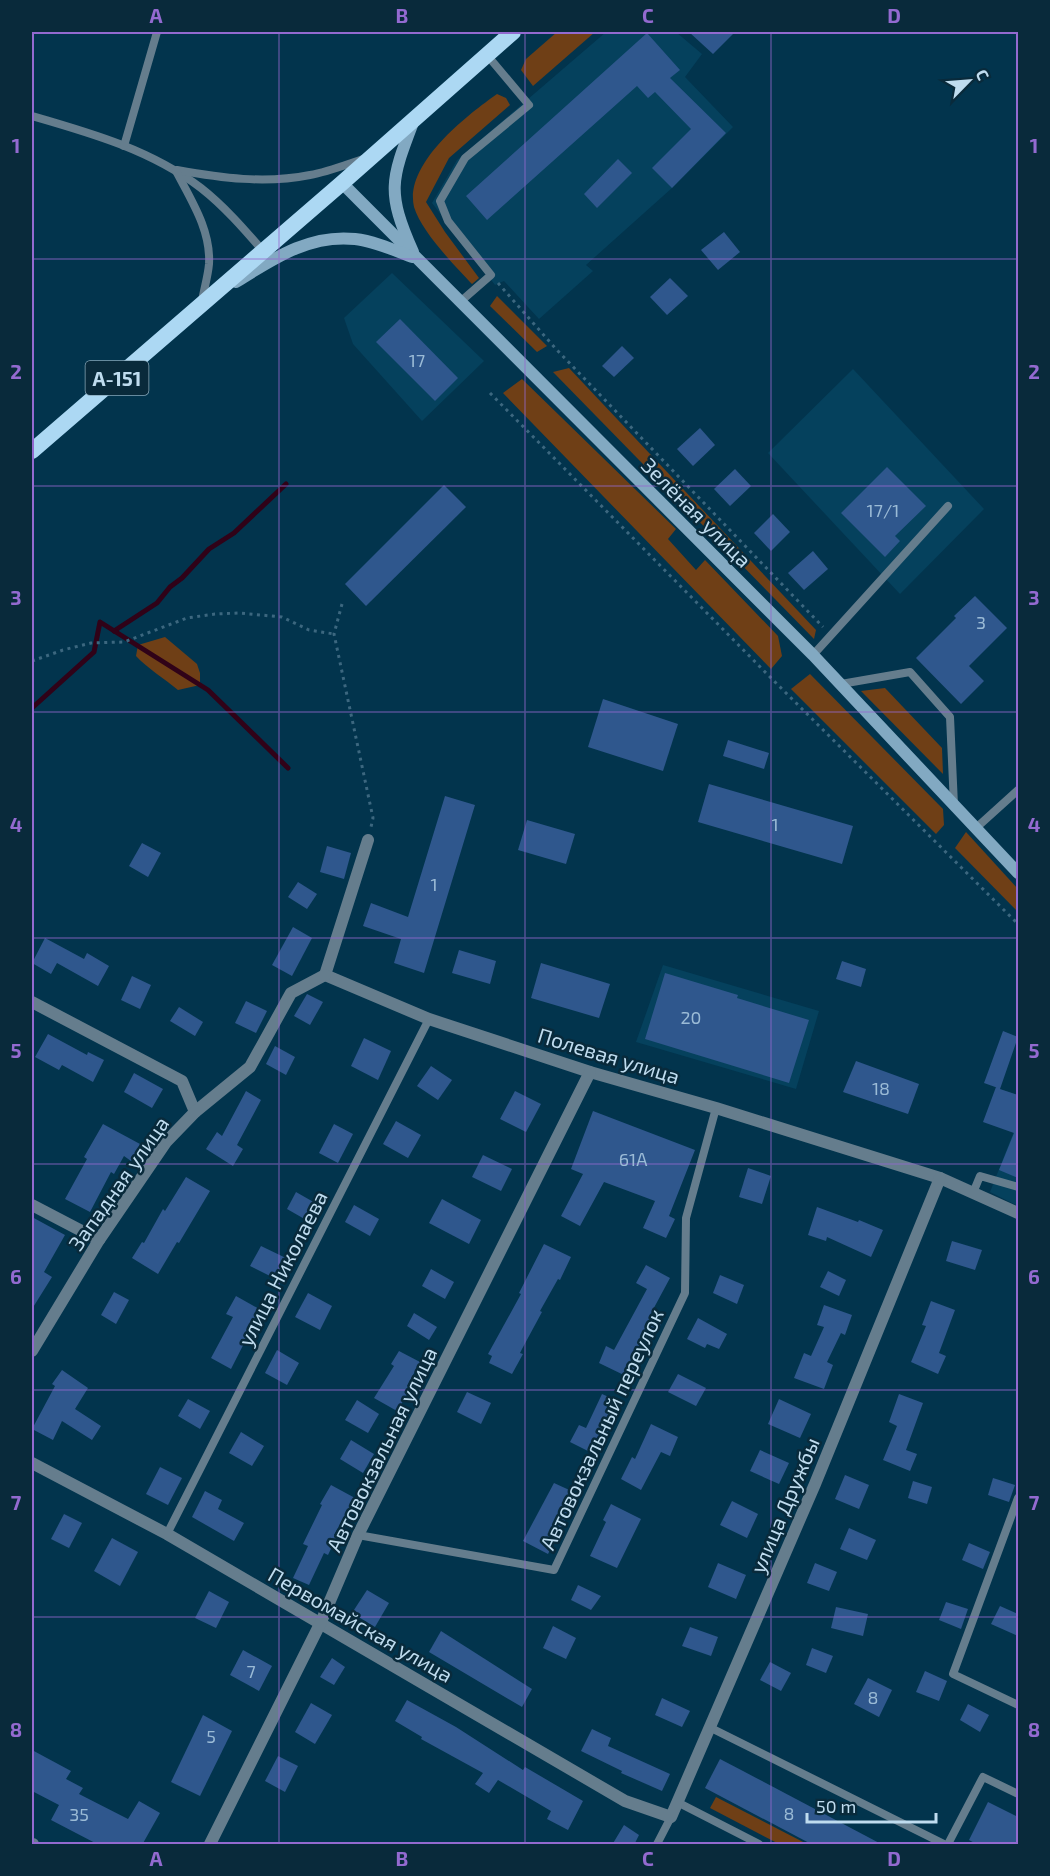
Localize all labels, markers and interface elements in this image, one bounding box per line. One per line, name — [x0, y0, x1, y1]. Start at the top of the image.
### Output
text: A — [149, 3, 163, 27]
text: B — [396, 3, 408, 27]
text: C — [642, 3, 654, 27]
text: D — [887, 3, 901, 27]
north arrow — [939, 51, 999, 111]
text: С — [972, 66, 994, 83]
text: 1 — [12, 133, 20, 157]
text: 1 — [1030, 133, 1038, 157]
house number: 17 — [409, 349, 425, 371]
text: 2 — [10, 359, 22, 383]
text: 2 — [1028, 359, 1040, 383]
road number: А-151 — [86, 361, 148, 395]
street label: Зелёная улица — [636, 452, 757, 573]
house number: 17/1 — [867, 499, 899, 521]
text: 3 — [10, 585, 22, 609]
text: 3 — [1028, 585, 1040, 609]
house number: 3 — [976, 611, 986, 633]
text: 4 — [10, 812, 23, 836]
text: 4 — [1028, 812, 1041, 836]
house number: 1 — [771, 813, 779, 835]
house number: 1 — [430, 873, 438, 895]
house number: 20 — [681, 1006, 701, 1028]
street label: Полевая улица — [535, 1022, 683, 1089]
text: 5 — [10, 1038, 22, 1062]
text: 5 — [1028, 1038, 1040, 1062]
house number: 18 — [872, 1077, 890, 1099]
street label: Западная улица — [63, 1111, 174, 1255]
house number: 61А — [619, 1148, 648, 1170]
street label: улица Николаева — [232, 1186, 333, 1350]
text: 6 — [10, 1264, 22, 1288]
text: 6 — [1028, 1264, 1040, 1288]
street label: Автовокзальный переулок — [534, 1305, 669, 1554]
street label: Автовокзальная улица — [320, 1342, 442, 1556]
street label: улица Дружбы — [744, 1433, 825, 1577]
text: 7 — [11, 1490, 22, 1514]
text: 7 — [1029, 1490, 1040, 1514]
street label: Первомайская улица — [264, 1561, 458, 1688]
house number: 7 — [246, 1660, 256, 1682]
house number: 8 — [868, 1686, 878, 1708]
text: 8 — [10, 1717, 22, 1741]
text: 8 — [1028, 1717, 1040, 1741]
house number: 5 — [206, 1725, 216, 1747]
scale bar — [807, 1786, 936, 1824]
text: 50 m — [816, 1795, 856, 1817]
house number: 8 — [784, 1802, 794, 1824]
house number: 35 — [69, 1803, 89, 1825]
text: A — [149, 1846, 163, 1870]
text: B — [396, 1846, 408, 1870]
text: C — [642, 1846, 654, 1870]
text: D — [887, 1846, 901, 1870]

